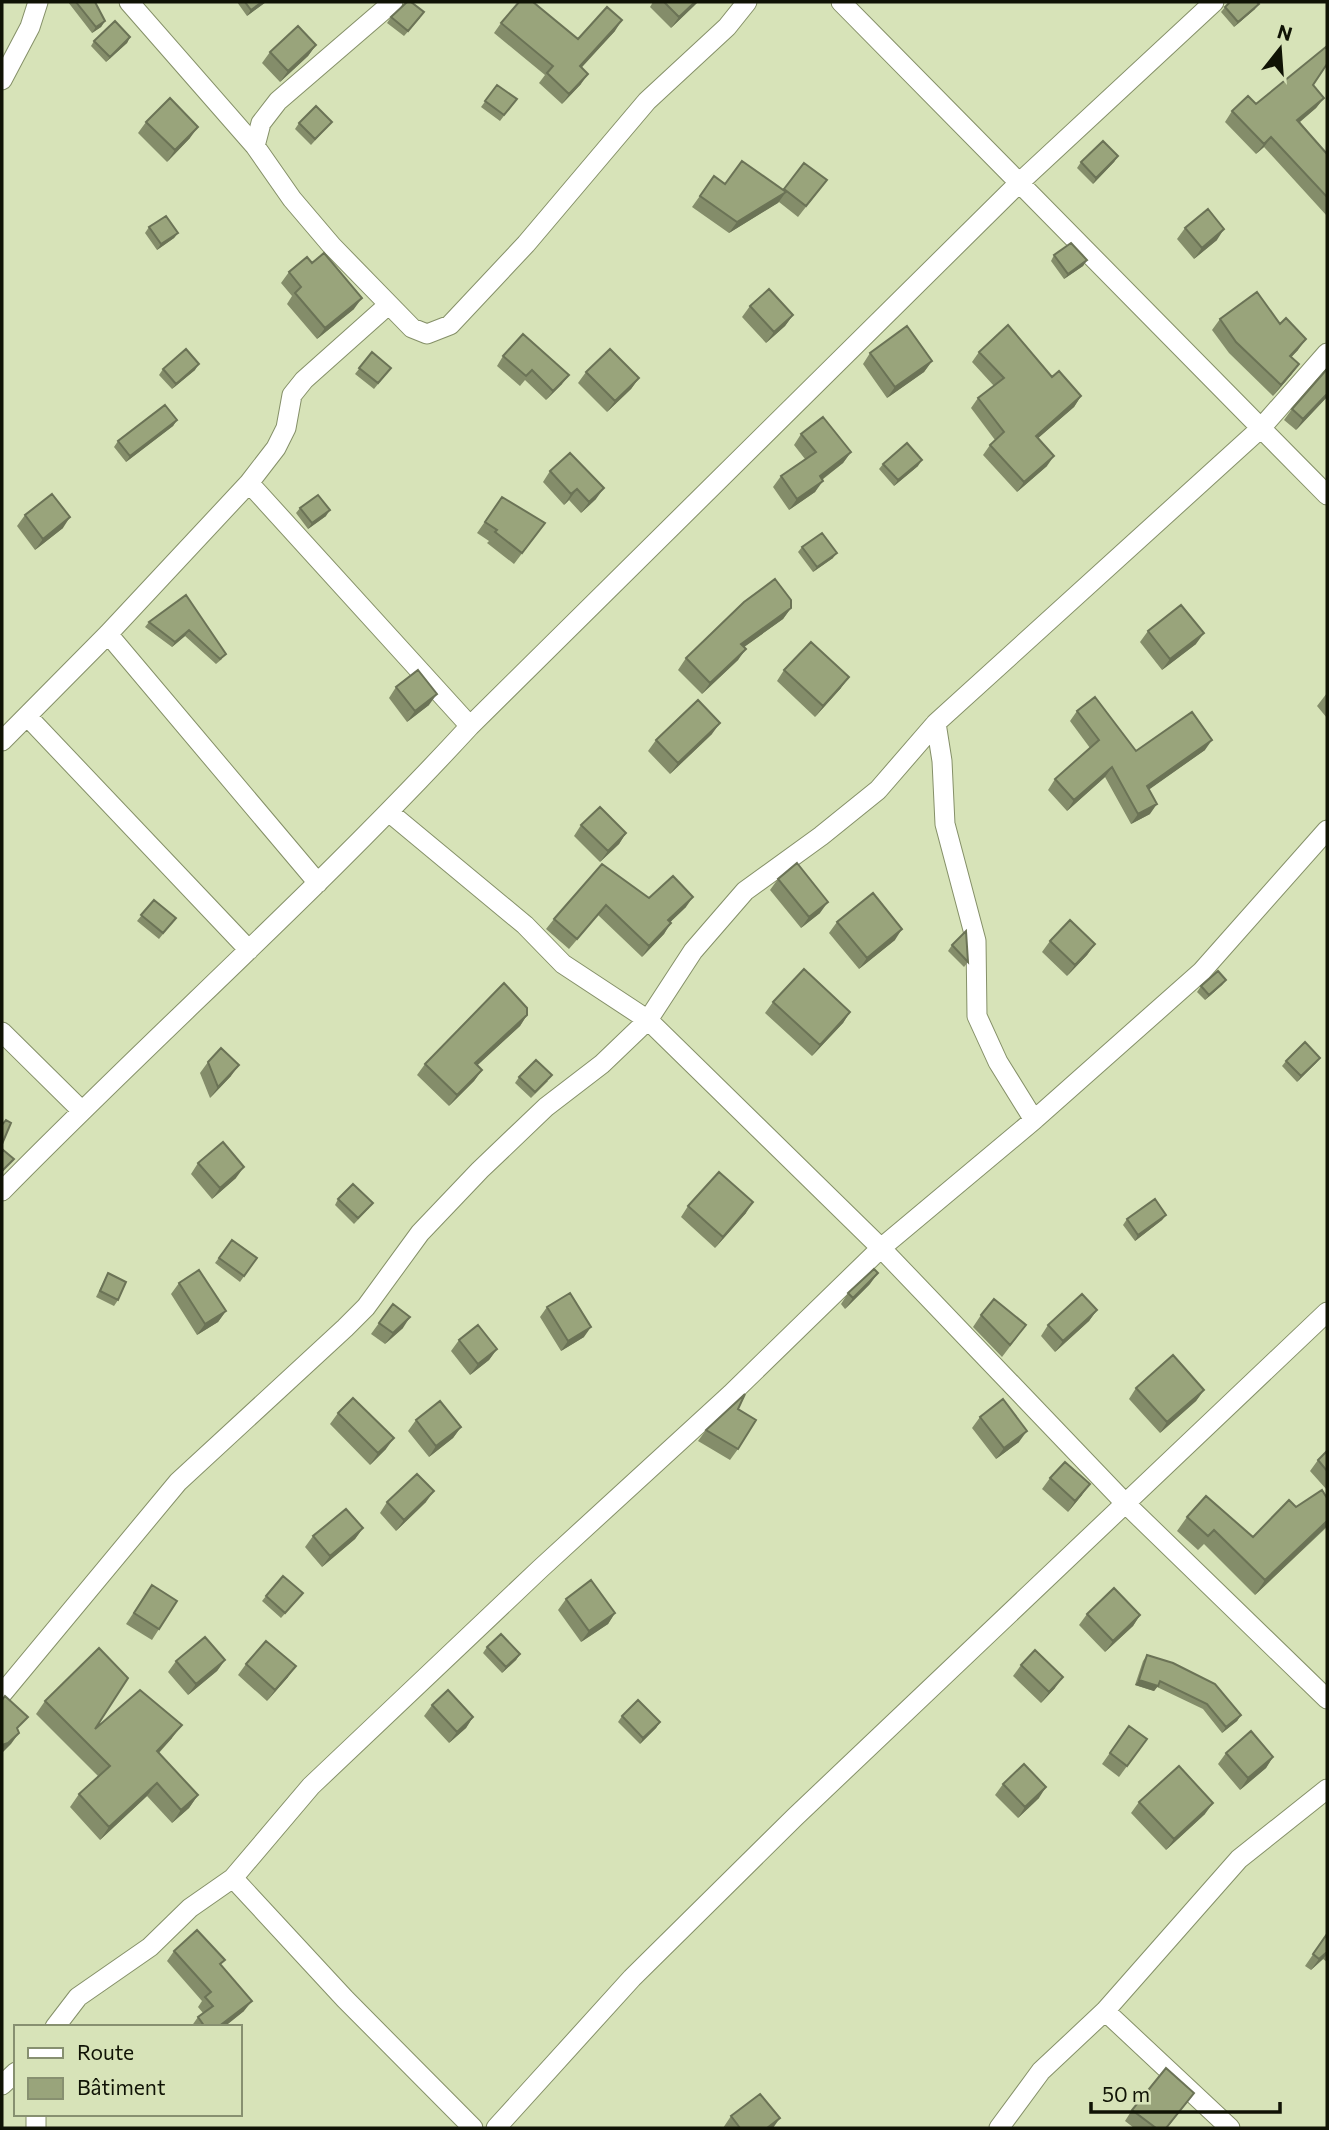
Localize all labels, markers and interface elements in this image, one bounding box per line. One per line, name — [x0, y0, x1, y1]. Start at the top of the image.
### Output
north arrow — [1245, 14, 1315, 84]
text: N — [1275, 19, 1295, 45]
legend — [14, 2025, 242, 2116]
text: Route — [77, 2039, 134, 2064]
scale bar — [1091, 2070, 1280, 2114]
text: Bâtiment — [77, 2074, 166, 2099]
text: 50 m — [1102, 2081, 1150, 2106]

